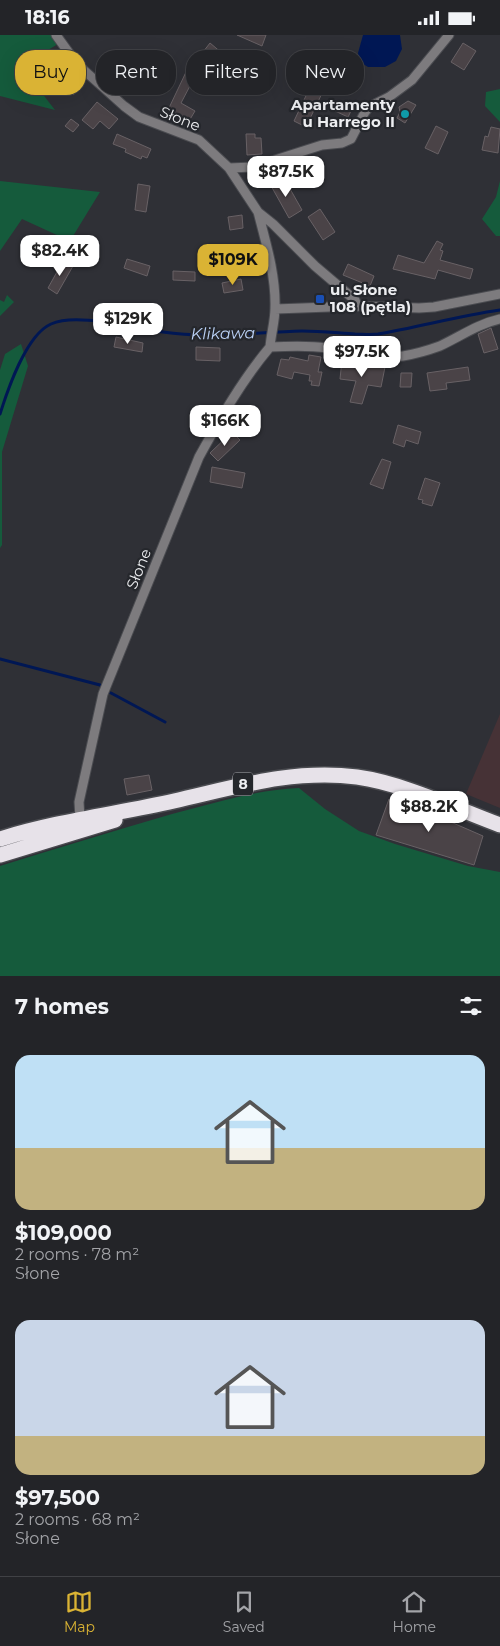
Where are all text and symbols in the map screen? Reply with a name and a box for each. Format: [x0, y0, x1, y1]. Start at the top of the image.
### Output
text: 18:16 [25, 6, 70, 29]
chip: Buy [15, 50, 86, 95]
chip: Rent [96, 50, 176, 95]
chip: Filters [186, 50, 276, 95]
chip: New [286, 50, 364, 95]
place label: Apartamenty u Harrego II [290, 95, 396, 131]
street label: Słone [157, 102, 203, 135]
marker: Apartamenty u Harrego II [399, 108, 411, 120]
pin: $87.5K [245, 155, 327, 198]
text: $87.5K [258, 162, 314, 181]
pin: $82.4K [19, 235, 101, 277]
text: $82.4K [31, 241, 89, 260]
pin: $109K [198, 243, 268, 286]
text: $109K [208, 250, 258, 269]
place label: ul. Słone 108 (pętla) [330, 280, 411, 316]
marker: ul. Słone 108 (pętla) [314, 293, 326, 305]
pin: $129K [93, 303, 163, 345]
text: $129K [104, 309, 152, 328]
water label: Klikawa [191, 323, 256, 344]
pin: $97.5K [321, 335, 403, 378]
text: $97.5K [335, 342, 389, 361]
pin: $166K [190, 405, 260, 447]
text: $166K [201, 411, 249, 430]
street label: Słone [122, 546, 155, 592]
road number: 8 [233, 773, 253, 796]
pin: $88.2K [388, 791, 470, 833]
text: $88.2K [400, 797, 458, 816]
icon: filters [457, 992, 485, 1020]
text: 7 homes [15, 994, 109, 1019]
icon: home [205, 1087, 295, 1177]
text: $109,000 [15, 1220, 112, 1245]
text: 2 rooms · 78 m² [15, 1245, 139, 1264]
text: Słone [15, 1264, 60, 1283]
icon: home [205, 1352, 295, 1442]
text: $97,500 [15, 1485, 100, 1510]
text: 2 rooms · 68 m² [15, 1510, 140, 1529]
text: Słone [15, 1529, 60, 1548]
tab: Map [64, 1588, 95, 1636]
tab: Saved [223, 1588, 265, 1636]
tab: Home [393, 1588, 436, 1636]

